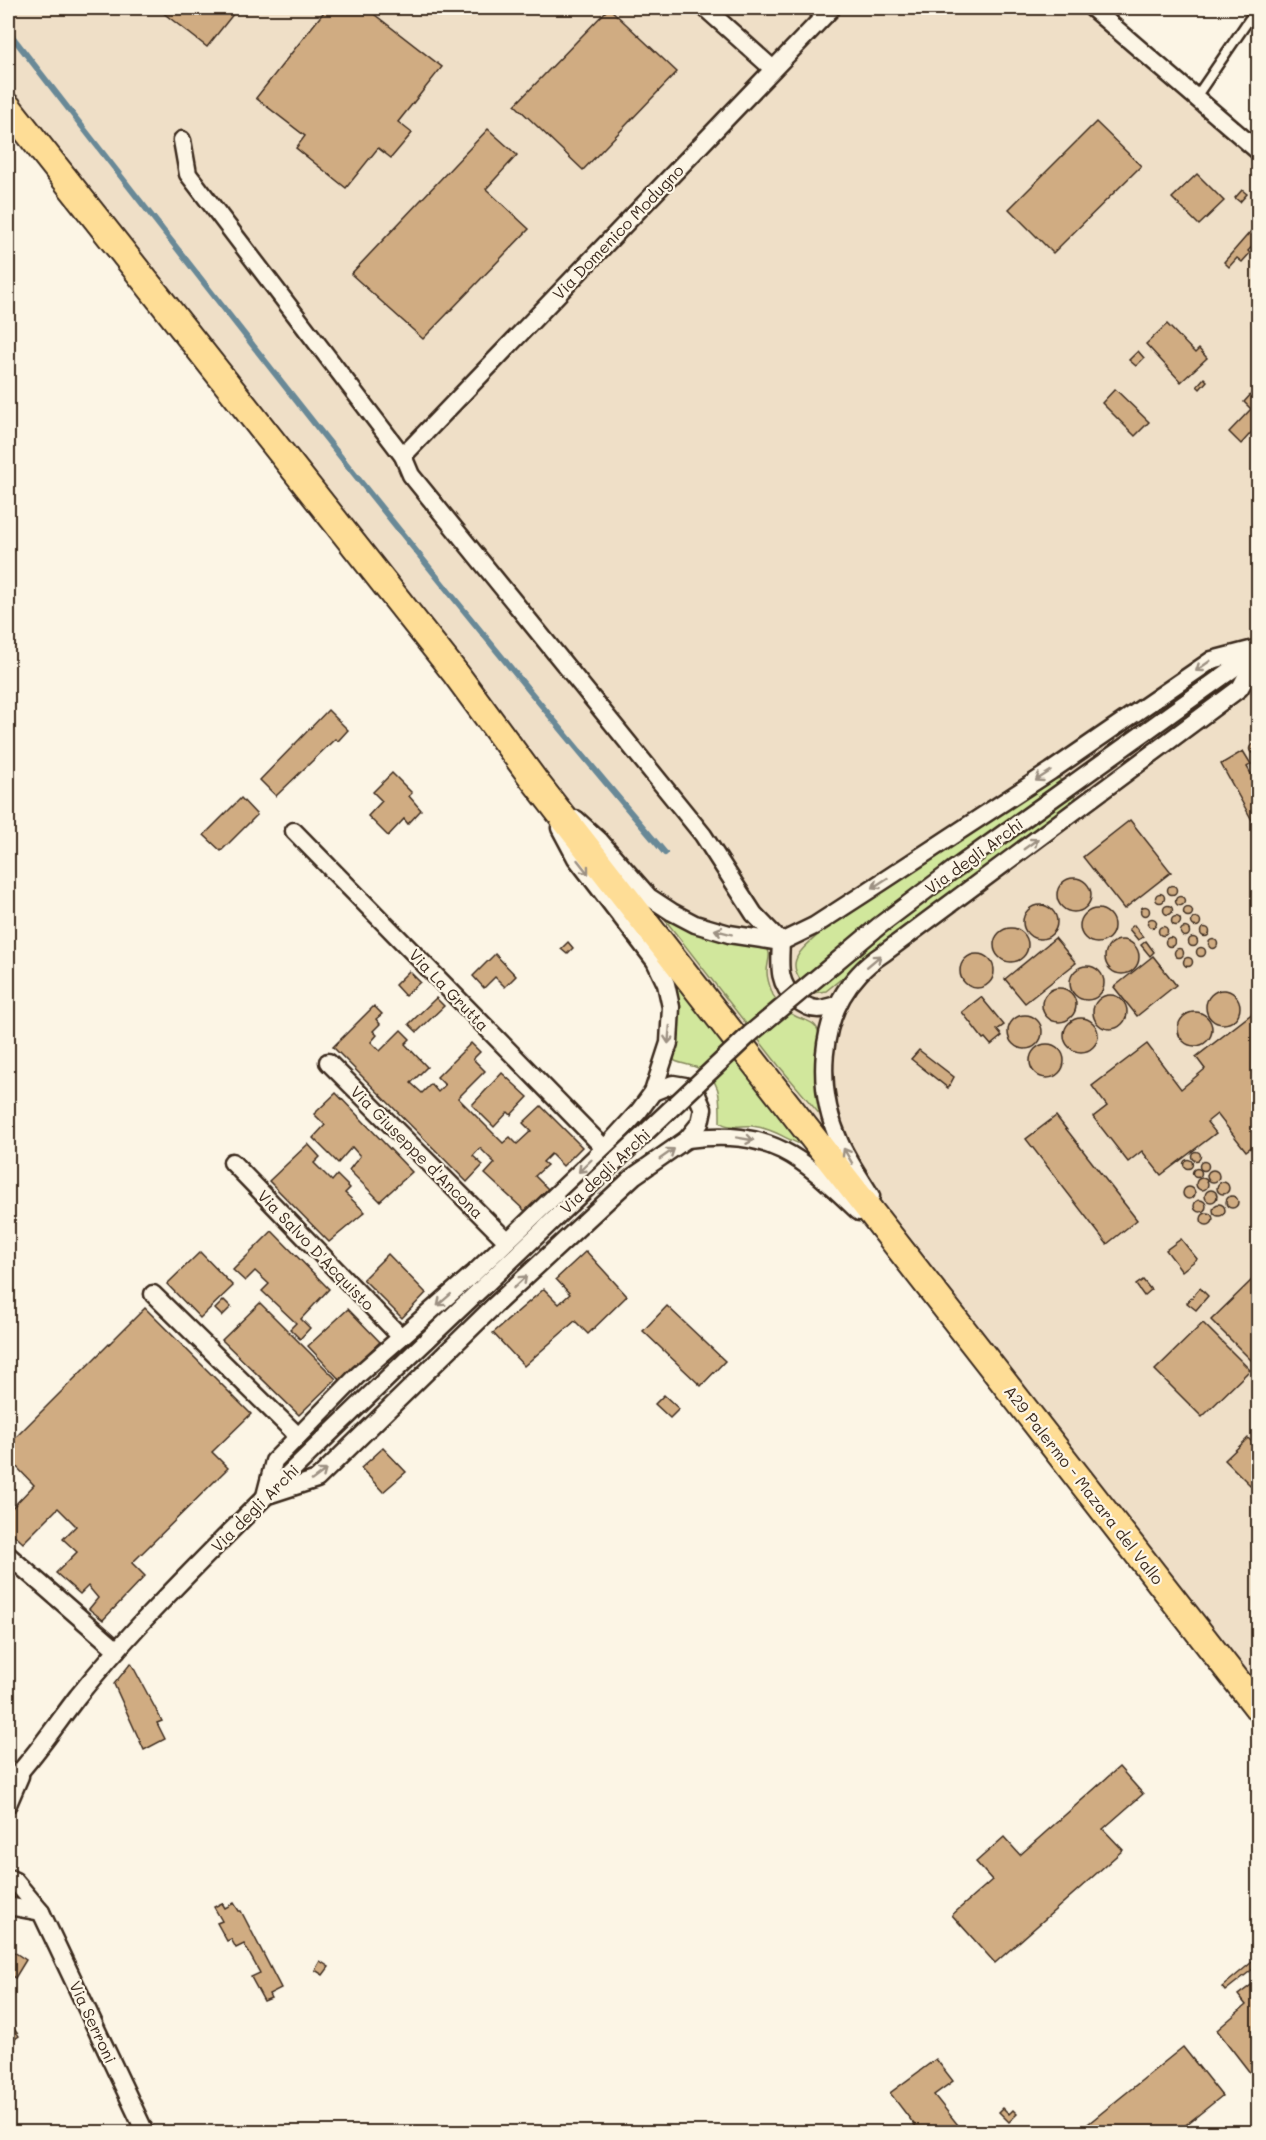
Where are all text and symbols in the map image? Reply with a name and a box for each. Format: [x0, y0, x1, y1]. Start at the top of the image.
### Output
street label: Via Domenico Modugno [548, 160, 688, 304]
one-way arrow [1196, 660, 1212, 672]
one-way arrow [1035, 771, 1052, 783]
street label: Via degli Archi [921, 813, 1027, 898]
one-way arrow [1022, 838, 1038, 850]
one-way arrow [577, 859, 590, 875]
one-way arrow [872, 878, 889, 890]
one-way arrow [714, 926, 733, 938]
street label: Via La Grutta [405, 944, 494, 1035]
one-way arrow [866, 954, 882, 967]
one-way arrow [663, 1025, 674, 1044]
street label: Via Giuseppe d'Ancona [346, 1081, 488, 1223]
street label: Via degli Archi [555, 1123, 654, 1218]
one-way arrow [735, 1134, 755, 1145]
one-way arrow [658, 1148, 674, 1160]
one-way arrow [841, 1148, 853, 1165]
one-way arrow [578, 1159, 593, 1173]
street label: Via Salvo D'Acquisto [253, 1185, 379, 1314]
one-way arrow [512, 1275, 527, 1289]
one-way arrow [436, 1293, 451, 1307]
street label: A29 Palermo - Mazara del Vallo [1000, 1381, 1169, 1589]
street label: Via degli Archi [206, 1459, 303, 1556]
one-way arrow [311, 1469, 327, 1482]
street label: Via Serroni [65, 1977, 122, 2066]

